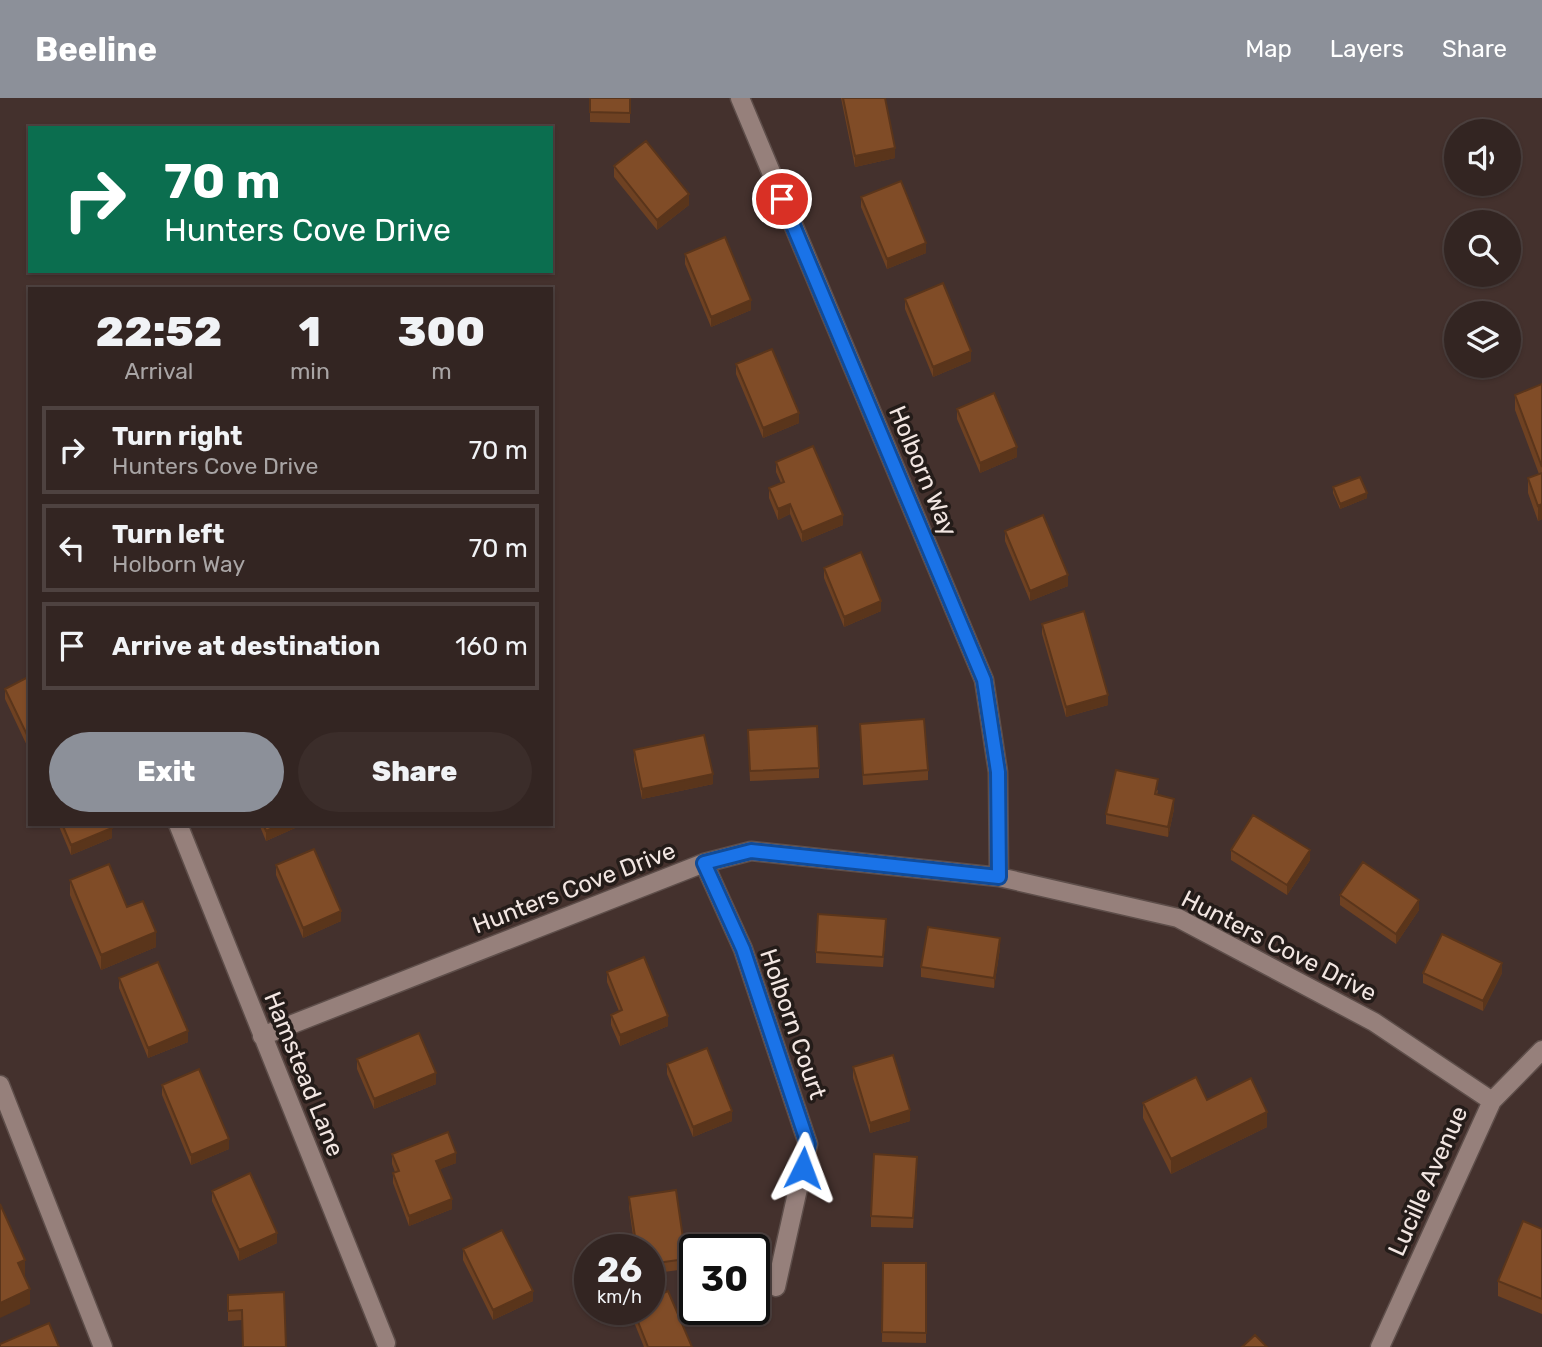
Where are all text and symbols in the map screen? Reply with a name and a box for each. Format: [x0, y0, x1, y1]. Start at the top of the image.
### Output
text: Beeline [35, 30, 157, 69]
text: Map [1245, 35, 1292, 63]
text: Layers [1330, 35, 1404, 63]
text: Share [1442, 35, 1507, 63]
map controls [1444, 119, 1521, 378]
button: sound [1444, 119, 1521, 196]
text: 70 m [164, 152, 281, 210]
icon: right [49, 154, 140, 245]
pin [752, 169, 812, 229]
icon: arrive [763, 180, 801, 218]
button: search [1444, 210, 1521, 287]
text: Hunters Cove Drive [164, 211, 451, 249]
button: layers [1444, 301, 1521, 378]
text: 22:52 [96, 307, 222, 357]
text: 1 [299, 307, 321, 357]
text: 300 [398, 307, 485, 357]
text: Arrival [124, 357, 193, 385]
text: min [290, 357, 330, 385]
text: m [431, 357, 452, 385]
street label: Holborn Way [883, 402, 963, 540]
text: Turn right [112, 421, 242, 452]
icon: right [53, 431, 91, 469]
text: 70 m [469, 435, 528, 466]
text: Hunters Cove Drive [112, 452, 318, 480]
text: Turn left [112, 519, 224, 550]
icon: left [53, 529, 91, 567]
text: 70 m [469, 533, 528, 564]
text: Holborn Way [112, 550, 245, 578]
icon: arrive [53, 627, 91, 665]
text: Arrive at destination [112, 631, 380, 662]
text: 160 m [455, 631, 528, 662]
button: Exit [49, 732, 284, 812]
button: Share [298, 732, 532, 812]
street label: Hunters Cove Drive [468, 836, 680, 940]
street label: Hunters Cove Drive [1177, 885, 1381, 1007]
street label: Holborn Court [754, 945, 832, 1103]
street label: Hamstead Lane [258, 988, 350, 1160]
street label: Lucille Avenue [1382, 1102, 1474, 1260]
position arrow [766, 1131, 840, 1205]
speed limit sign: 30 [679, 1234, 770, 1325]
text: 26 [597, 1249, 642, 1291]
text: km/h [597, 1286, 642, 1308]

